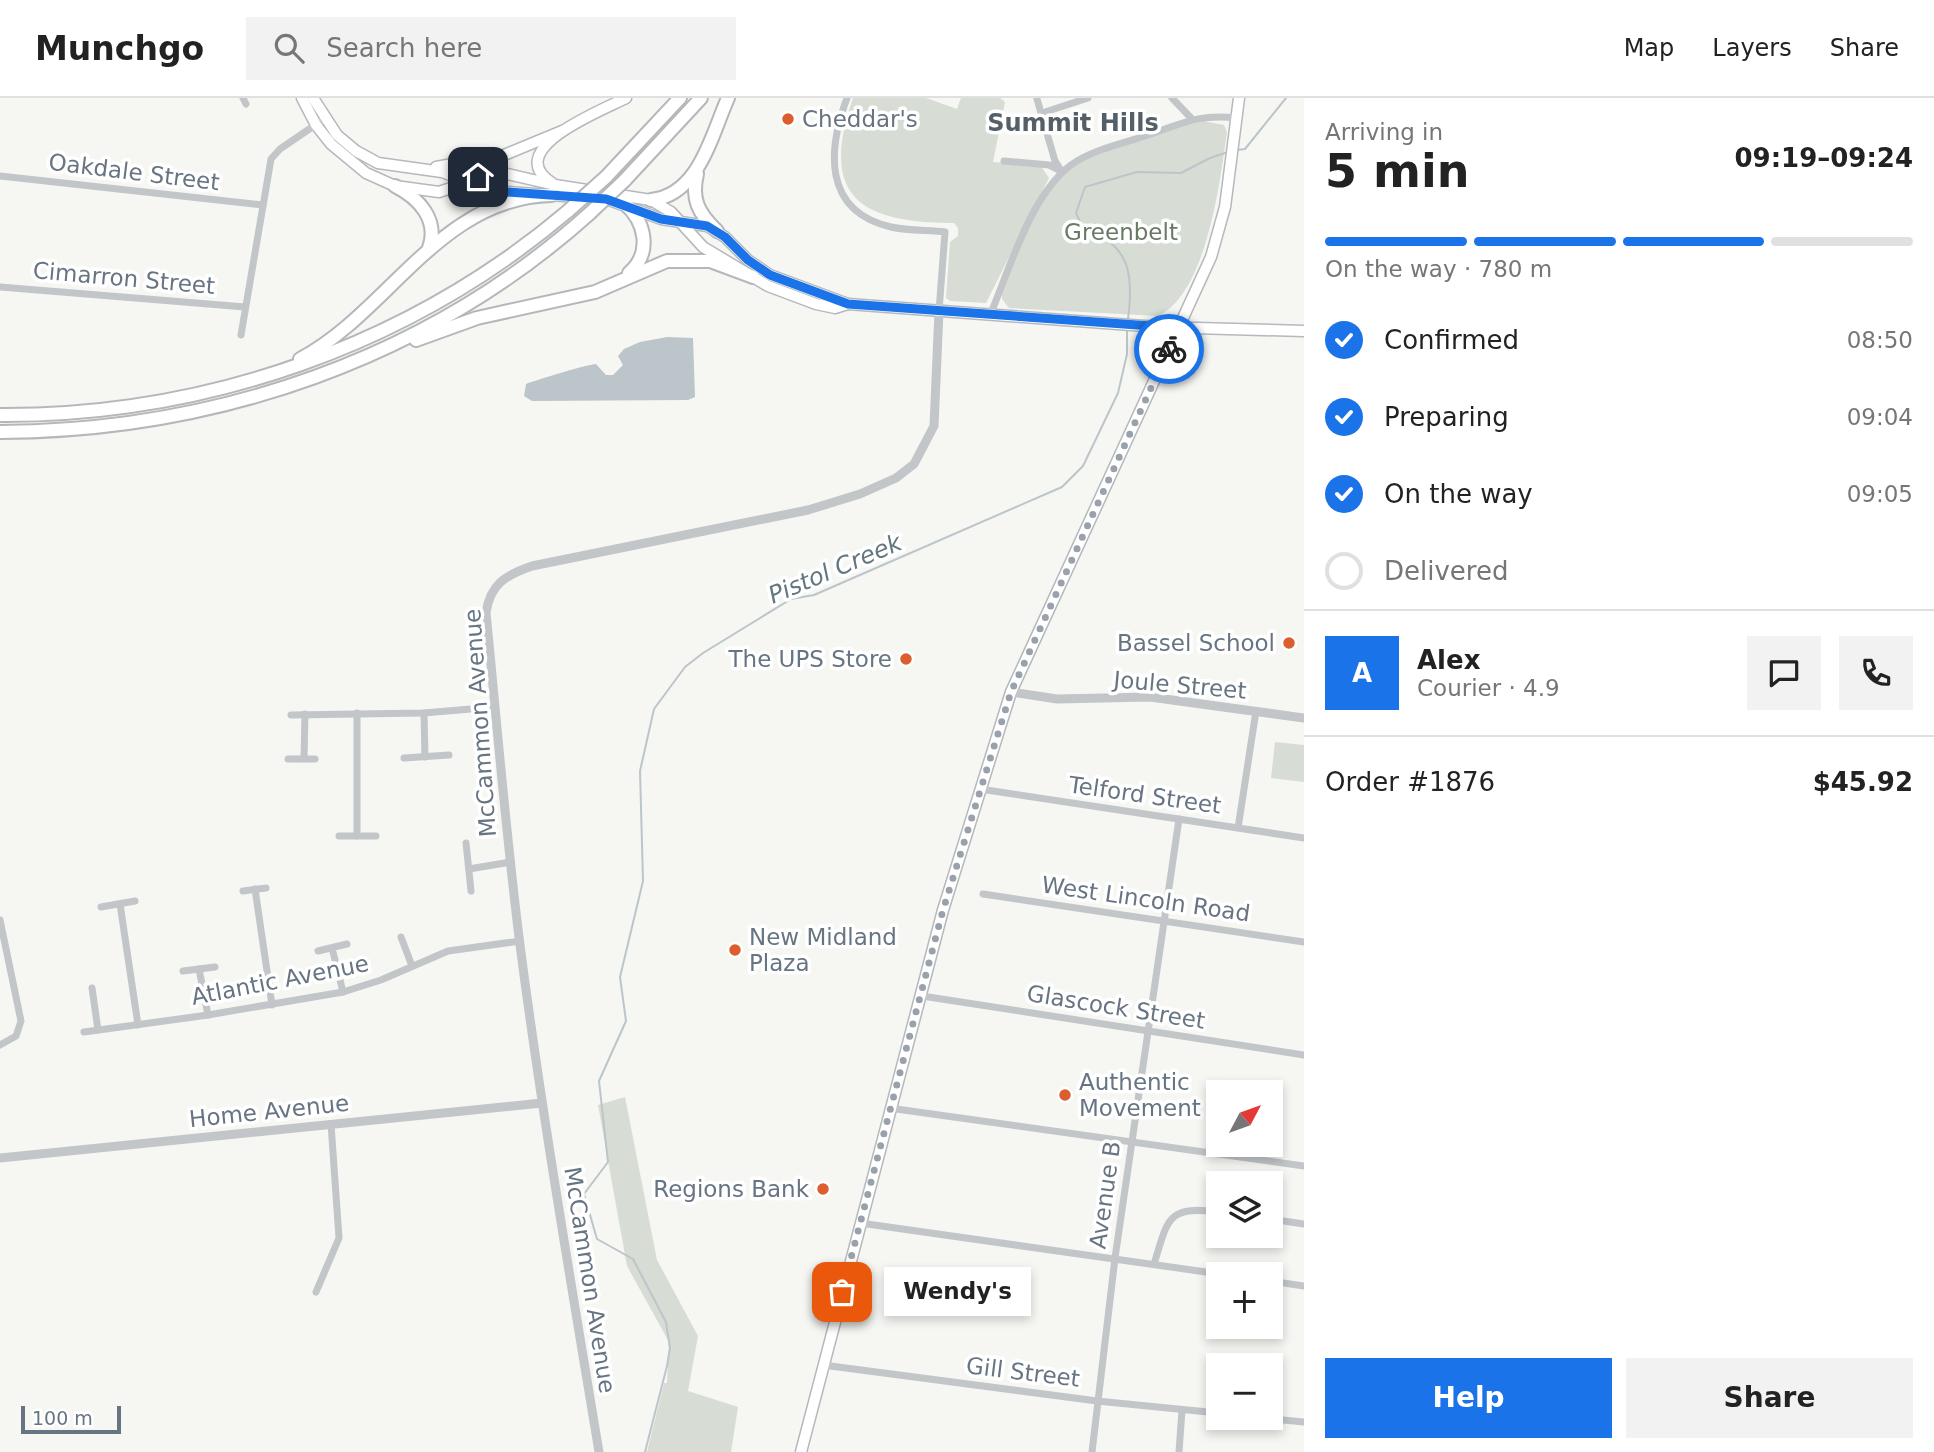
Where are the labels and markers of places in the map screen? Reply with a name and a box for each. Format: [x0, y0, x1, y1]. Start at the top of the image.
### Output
place label: Cheddar's [802, 106, 918, 132]
marker: Cheddar's [780, 111, 796, 127]
pin [448, 147, 508, 207]
place label: Bassel School [1117, 630, 1275, 656]
marker: Bassel School [1281, 635, 1297, 651]
place label: The UPS Store [728, 646, 892, 672]
marker: The UPS Store [898, 651, 914, 667]
place label: New Midland Plaza [749, 924, 897, 976]
marker: New Midland Plaza [727, 942, 743, 958]
place label: Authentic Movement [1079, 1069, 1201, 1121]
marker: Authentic Movement [1057, 1087, 1073, 1103]
place label: Regions Bank [653, 1176, 810, 1202]
marker: Regions Bank [815, 1181, 831, 1197]
pin [812, 1262, 872, 1322]
callout: Wendy's [884, 1268, 1031, 1316]

